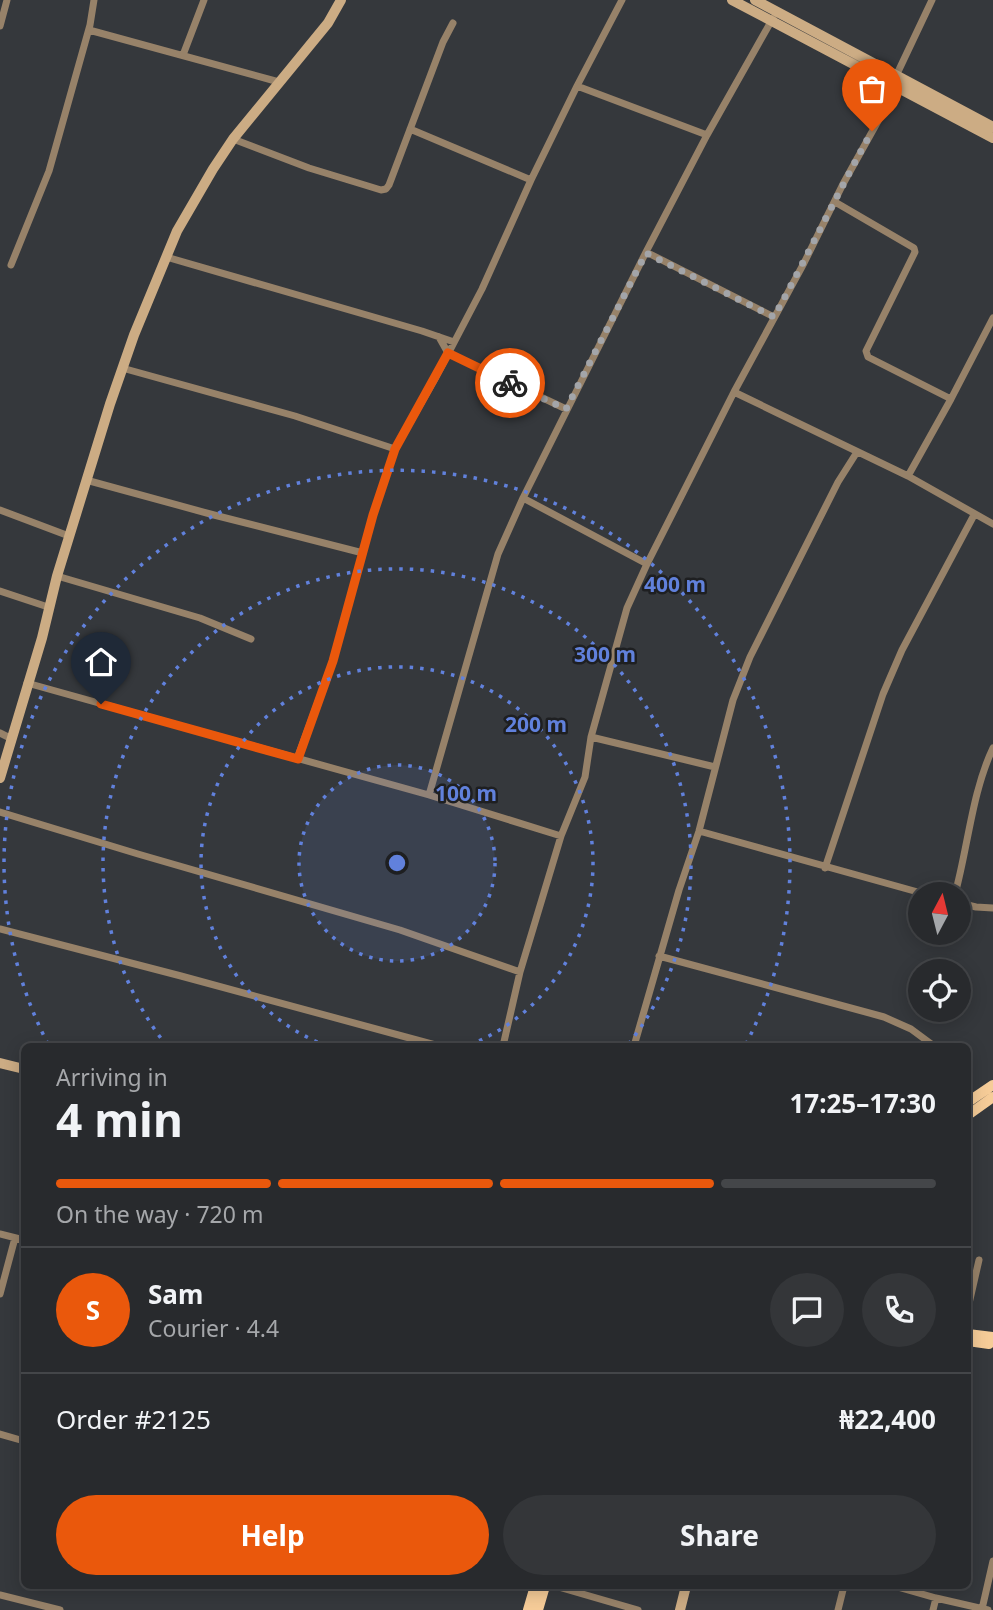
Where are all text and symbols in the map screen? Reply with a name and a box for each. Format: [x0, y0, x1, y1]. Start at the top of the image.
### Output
pin [842, 59, 902, 131]
icon: bag [853, 70, 891, 108]
courier [475, 348, 545, 418]
icon: bike [491, 364, 529, 402]
text: 400 m [644, 570, 706, 598]
pin [71, 632, 131, 704]
text: 300 m [574, 640, 636, 668]
icon: home [82, 643, 120, 681]
text: 200 m [505, 710, 567, 738]
text: 100 m [435, 779, 497, 807]
centre of rings [385, 851, 409, 875]
north arrow [908, 882, 971, 945]
map controls [908, 882, 971, 1022]
button: locate [908, 959, 971, 1022]
text: Arriving in [56, 1061, 168, 1093]
text: 17:25–17:30 [789, 1085, 936, 1121]
text: 4 min [56, 1088, 183, 1150]
text: On the way · 720 m [56, 1198, 263, 1230]
button: chat [770, 1273, 844, 1347]
button: phone [862, 1273, 936, 1347]
text: Sam [148, 1276, 203, 1312]
text: S [86, 1292, 100, 1328]
text: Courier · 4.4 [148, 1312, 279, 1344]
text: Order #2125 [56, 1401, 211, 1437]
text: ₦22,400 [839, 1401, 936, 1437]
button: Help [56, 1495, 489, 1575]
button: Share [503, 1495, 936, 1575]

